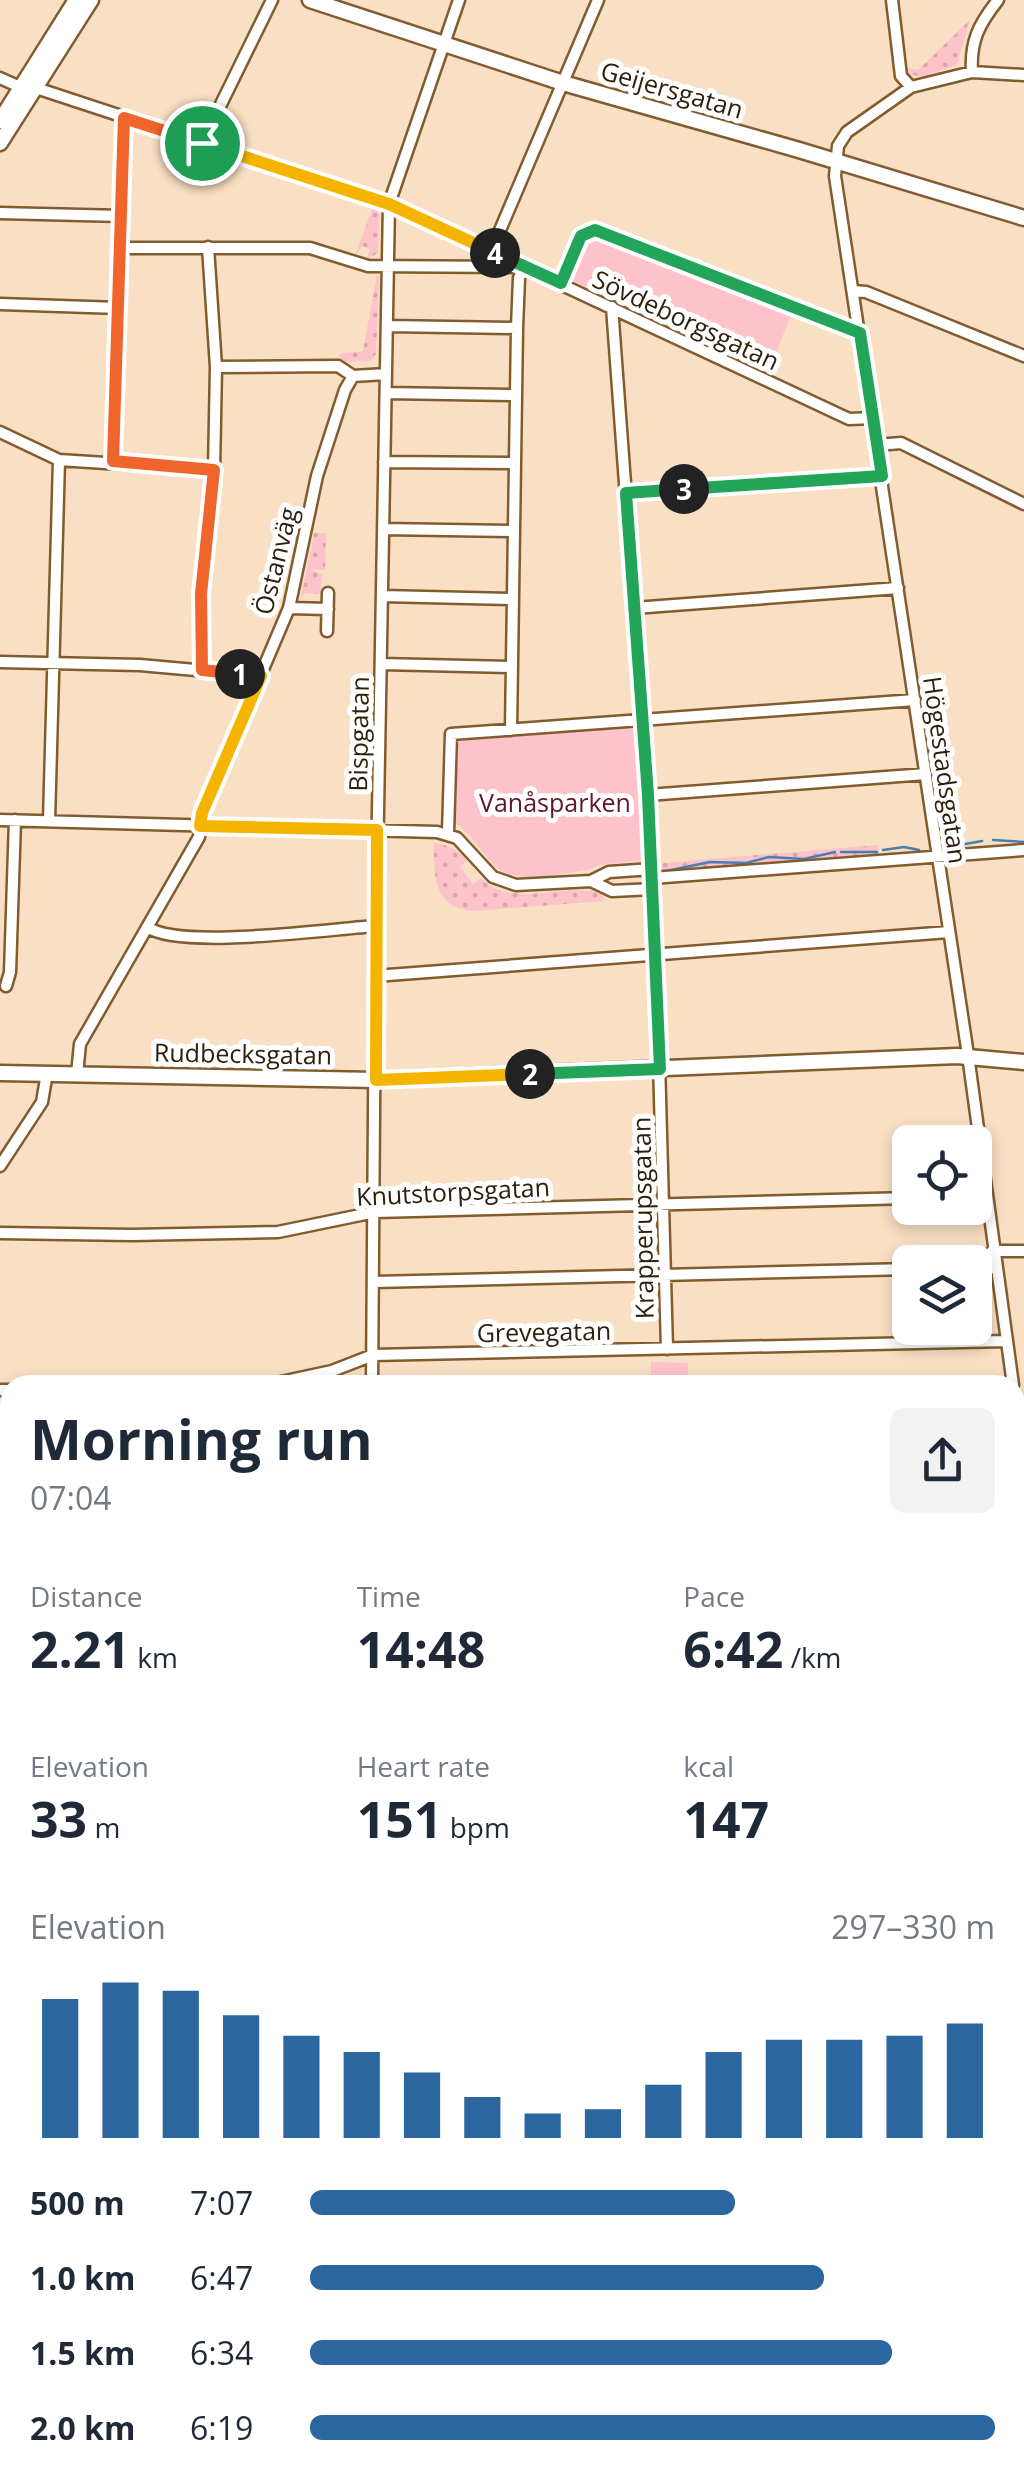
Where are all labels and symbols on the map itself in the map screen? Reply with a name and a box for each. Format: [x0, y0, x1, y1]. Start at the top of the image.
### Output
street label: Geijersgatan [597, 52, 747, 126]
pin [160, 101, 245, 186]
pin: 4 [470, 228, 520, 278]
street label: Sövdeborgsgatan [588, 261, 785, 377]
pin: 3 [659, 464, 709, 514]
street label: Östanväg [245, 503, 305, 618]
pin: 1 [215, 649, 265, 699]
street label: Högestadsgatan [916, 674, 976, 866]
street label: Bispgatan [340, 676, 376, 792]
park label: Vanåsparken [479, 785, 631, 819]
street label: Rudbecksgatan [154, 1034, 332, 1072]
pin: 2 [505, 1049, 555, 1099]
street label: Krapperupsgatan [623, 1117, 661, 1320]
street label: Knutstorpsgatan [355, 1169, 551, 1213]
street label: Grevegatan [476, 1313, 612, 1349]

